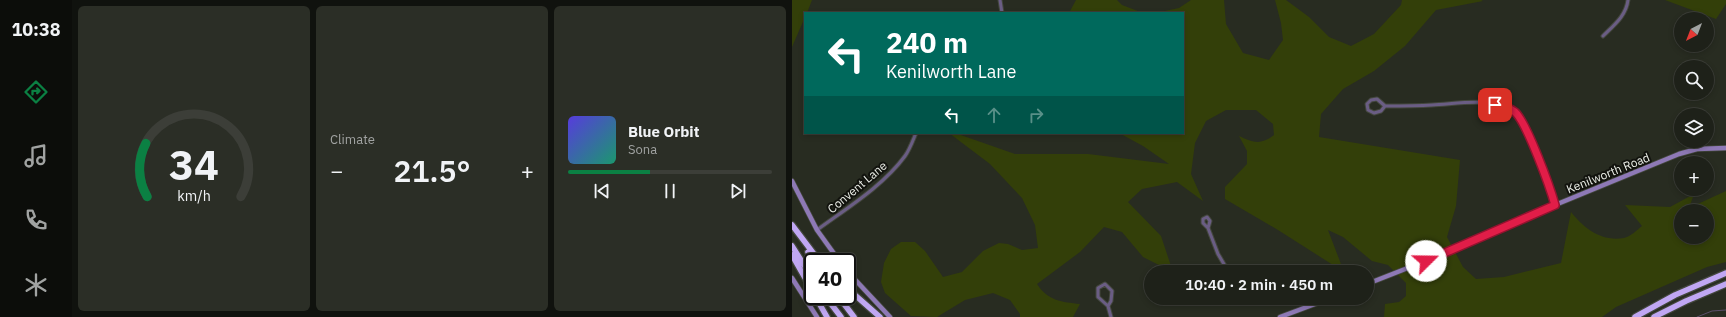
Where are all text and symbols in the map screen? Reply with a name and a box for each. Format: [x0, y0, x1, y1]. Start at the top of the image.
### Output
north arrow [1674, 12, 1714, 52]
map controls [1674, 12, 1714, 244]
text: 10:38 [11, 18, 61, 41]
text: 240 m [886, 24, 968, 61]
icon: left [820, 28, 872, 80]
text: Kenilworth Lane [886, 60, 1016, 83]
button: search [1674, 60, 1714, 100]
icon: directions [22, 78, 50, 106]
pin [1478, 88, 1512, 122]
icon: arrive [1484, 94, 1506, 116]
icon: left [941, 104, 963, 126]
icon: ahead [983, 104, 1005, 126]
icon: right [1025, 104, 1047, 126]
button: layers [1674, 108, 1714, 148]
text: Blue Orbit [628, 122, 699, 141]
text: Climate [330, 131, 375, 148]
text: 34 [169, 136, 219, 190]
text: Sona [628, 141, 657, 158]
icon: music [22, 142, 50, 170]
street label: Kenilworth Road [1564, 149, 1652, 197]
text: 21.5° [393, 151, 471, 190]
text: − [330, 156, 343, 185]
text: + [521, 156, 534, 185]
button: + [1674, 156, 1714, 196]
street label: Convent Lane [824, 158, 890, 216]
icon: previous [591, 180, 613, 202]
icon: pause [659, 180, 681, 202]
icon: next [727, 180, 749, 202]
text: km/h [177, 185, 211, 204]
button: − [1674, 204, 1714, 244]
icon: phone [22, 206, 50, 234]
position arrow [1405, 240, 1447, 282]
speed limit sign: 40 [804, 253, 856, 305]
icon: climate [22, 271, 50, 299]
text: 10:40 · 2 min · 450 m [1185, 275, 1333, 294]

